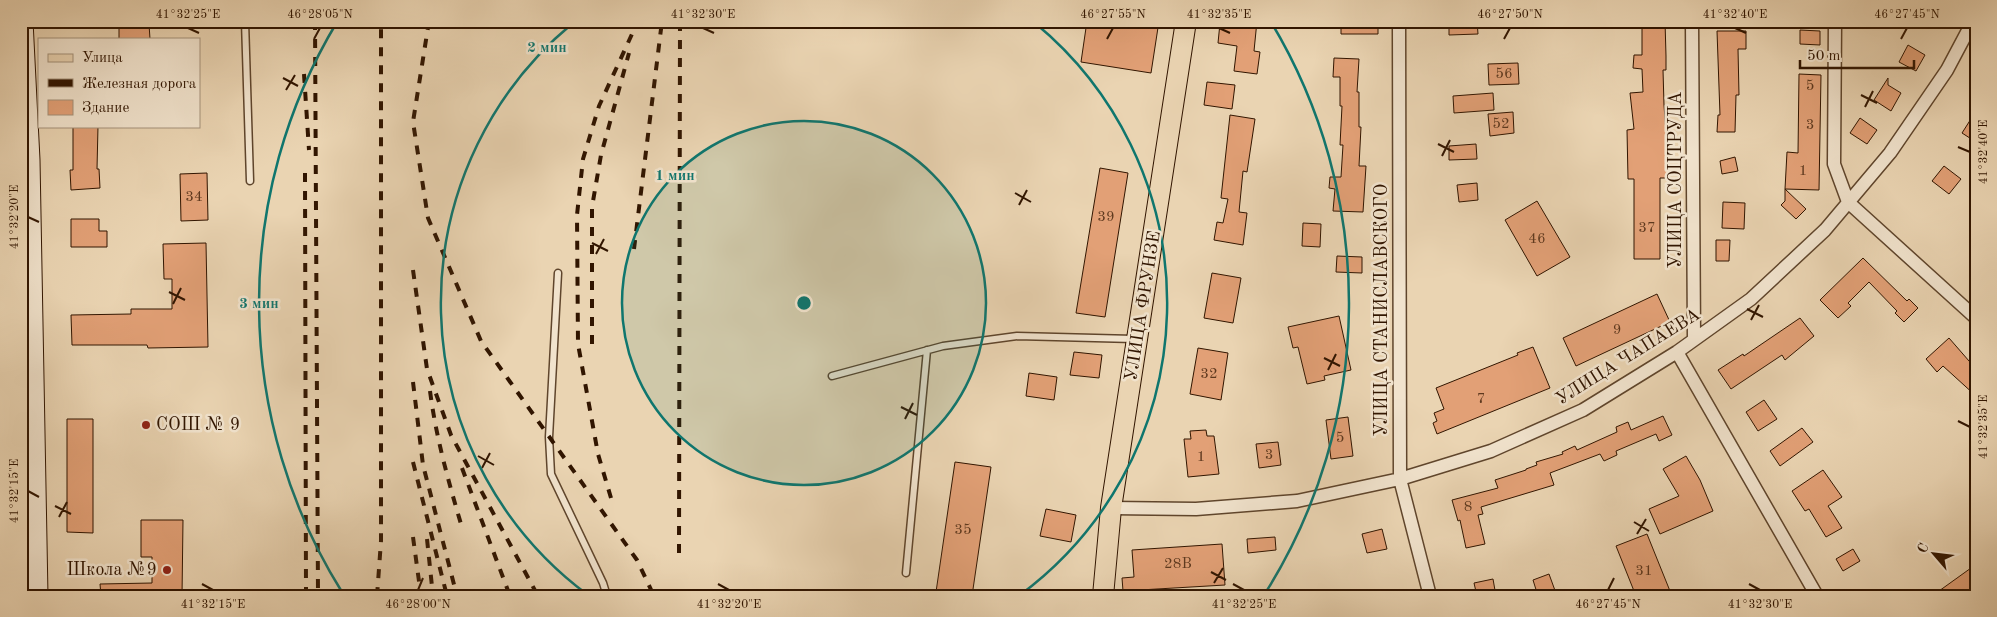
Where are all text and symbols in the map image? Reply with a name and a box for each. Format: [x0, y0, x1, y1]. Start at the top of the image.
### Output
text: 41°32'25"E [156, 8, 220, 21]
text: 46°28'05"N [287, 8, 353, 21]
text: 46°27'55"N [1080, 8, 1146, 21]
text: 41°32'35"E [1187, 8, 1251, 21]
text: 46°27'50"N [1477, 8, 1543, 21]
text: 46°27'45"N [1874, 8, 1940, 21]
text: 41°32'30"E [671, 9, 735, 21]
text: 41°32'40"E [1703, 9, 1767, 21]
legend [38, 38, 200, 128]
scale bar [1800, 38, 1913, 70]
text: 2 мин [527, 41, 567, 56]
text: 50 m [1807, 49, 1841, 64]
text: Улица [82, 51, 123, 66]
house number: 56 [1495, 67, 1513, 82]
text: Железная дорога [82, 77, 197, 92]
house number: 5 [1806, 79, 1814, 94]
street label: УЛИЦА СОЦТРУДА [1667, 91, 1685, 268]
text: Здание [82, 101, 129, 116]
house number: 52 [1492, 117, 1510, 132]
house number: 3 [1806, 118, 1814, 133]
text: 41°32'40"E [1978, 120, 1990, 184]
house number: 1 [1799, 164, 1807, 179]
text: 1 мин [655, 169, 695, 184]
street label: УЛИЦА СТАНИСЛАВСКОГО [1373, 184, 1391, 436]
text: 41°32'20"E [9, 185, 21, 249]
house number: 34 [185, 190, 203, 205]
house number: 39 [1097, 210, 1115, 225]
house number: 37 [1638, 221, 1656, 236]
street label: УЛИЦА ФРУНЗЕ [1122, 230, 1164, 382]
house number: 46 [1528, 232, 1546, 247]
centre of rings [795, 294, 813, 312]
text: 3 мин [239, 297, 279, 312]
street label: УЛИЦА ЧАПАЕВА [1553, 305, 1703, 409]
house number: 9 [1613, 323, 1621, 338]
house number: 32 [1200, 367, 1218, 382]
house number: 7 [1477, 392, 1485, 407]
text: 41°32'35"E [1977, 395, 1990, 459]
place label: СОШ № 9 [156, 416, 240, 434]
marker: СОШ № 9 [140, 419, 152, 431]
house number: 5 [1336, 431, 1344, 446]
house number: 3 [1265, 448, 1273, 463]
house number: 1 [1197, 450, 1205, 465]
text: 41°32'15"E [8, 459, 21, 523]
house number: 8 [1464, 500, 1472, 515]
house number: 35 [954, 523, 972, 538]
north arrow [1910, 530, 1960, 580]
text: С [1915, 541, 1932, 556]
house number: 28В [1164, 557, 1192, 572]
place label: Школа №9 [67, 561, 157, 579]
marker: Школа №9 [161, 564, 173, 576]
house number: 31 [1635, 564, 1653, 579]
text: 41°32'15"E [181, 598, 245, 611]
text: 41°32'25"E [1212, 598, 1276, 611]
text: 46°27'45"N [1575, 598, 1641, 611]
text: 46°28'00"N [385, 599, 451, 611]
text: 41°32'20"E [697, 599, 761, 611]
text: 41°32'30"E [1728, 599, 1792, 611]

